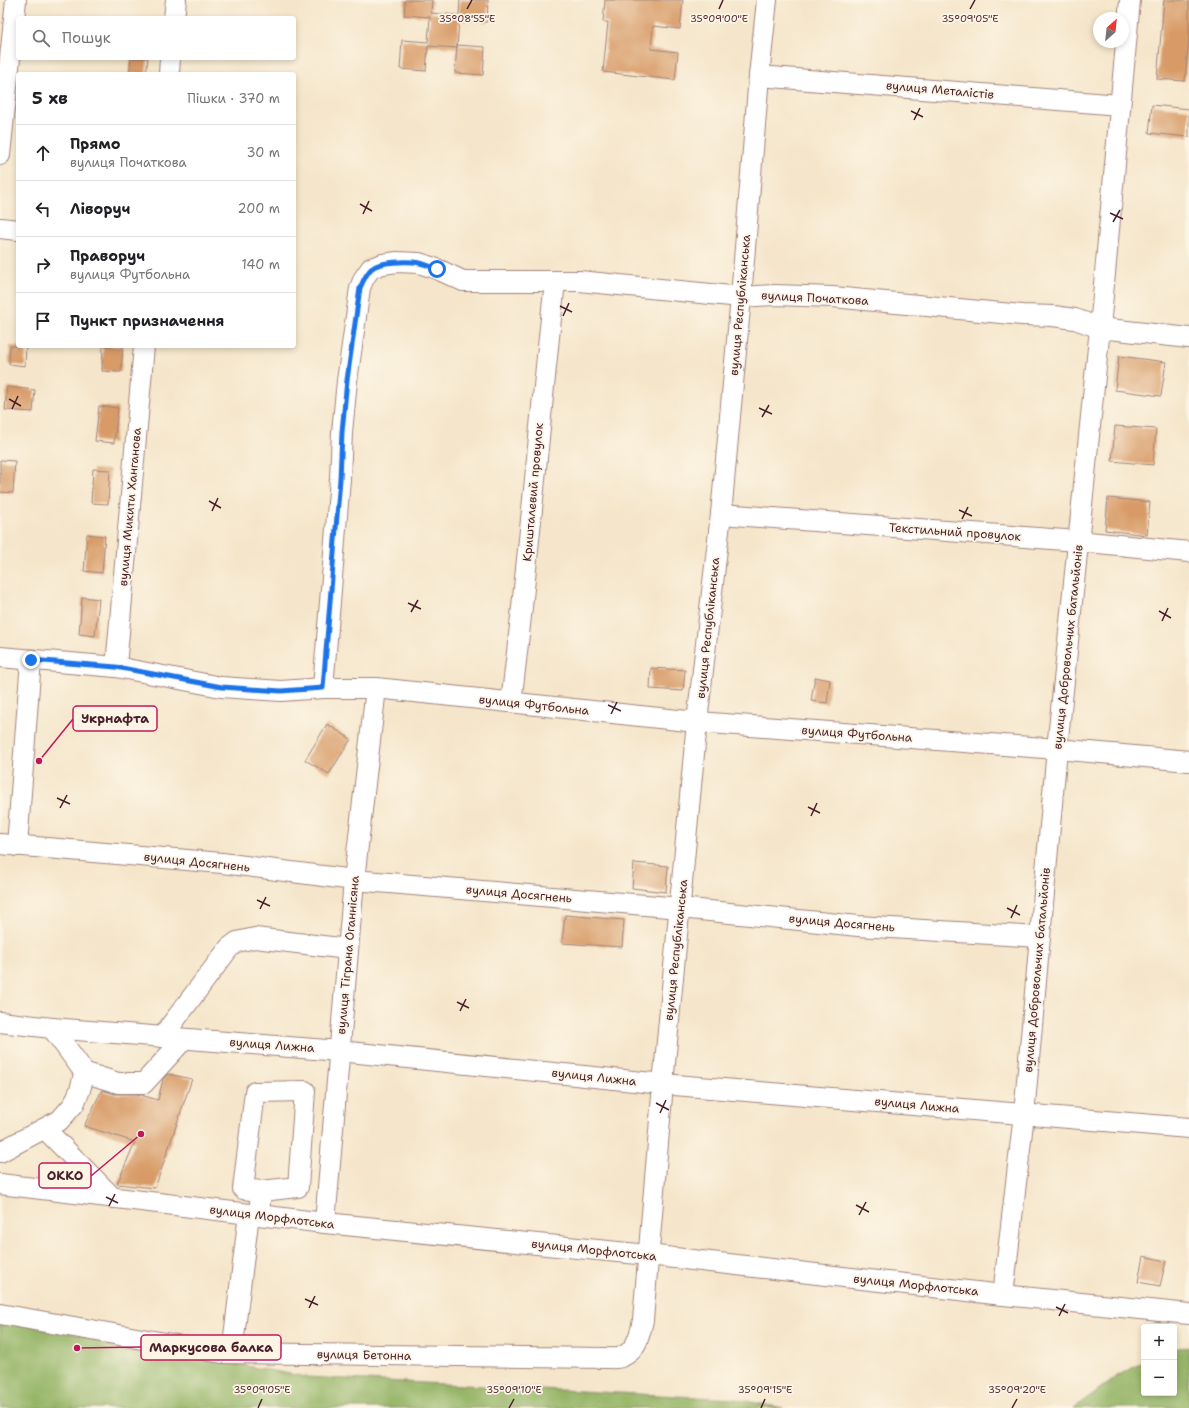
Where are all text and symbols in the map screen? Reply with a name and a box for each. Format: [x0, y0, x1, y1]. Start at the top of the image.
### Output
text: 35°08'55"E [439, 12, 495, 25]
text: 35°09'00"E [690, 12, 748, 25]
text: 35°09'05"E [941, 12, 999, 25]
north arrow [1093, 12, 1129, 48]
search box [16, 16, 296, 60]
icon: search [30, 27, 52, 49]
text: Пошук [62, 28, 111, 48]
street label: вулиця Металістів [885, 77, 995, 103]
text: 5 хв [32, 87, 68, 109]
text: Пішки · 370 m [187, 90, 280, 107]
text: Прямо [70, 134, 120, 154]
icon: ahead [32, 142, 54, 164]
text: 30 m [246, 144, 280, 161]
text: вулиця Початкова [70, 154, 187, 171]
icon: left [32, 198, 54, 220]
text: Ліворуч [70, 199, 130, 219]
text: 200 m [238, 200, 280, 217]
street label: вулиця Республіканська [726, 233, 754, 376]
text: Праворуч [70, 246, 145, 266]
icon: right [32, 254, 54, 276]
text: 140 m [241, 256, 280, 273]
route start [428, 260, 446, 278]
text: вулиця Футбольна [70, 266, 190, 283]
street label: вулиця Початкова [761, 287, 870, 309]
icon: arrive [32, 310, 54, 332]
text: Пункт призначення [70, 311, 225, 331]
street label: Кришталевий провулок [519, 421, 547, 562]
street label: вулиця Микити Ханганова [115, 427, 145, 587]
street label: Текстильний провулок [888, 519, 1022, 545]
street label: вулиця Добровольчих батальйонів [1049, 544, 1087, 750]
street label: вулиця Республіканська [693, 556, 723, 699]
route end [22, 651, 40, 669]
street label: вулиця Футбольна [478, 691, 591, 719]
callout: Укрнафта [73, 706, 157, 731]
text: Укрнафта [81, 710, 149, 727]
street label: вулиця Футбольна [801, 722, 913, 746]
street label: вулиця Досягнень [143, 848, 251, 876]
street label: вулиця Добровольчих батальйонів [1020, 867, 1054, 1073]
street label: вулиця Тіграна Оганнісяна [333, 874, 363, 1035]
street label: вулиця Республіканська [661, 878, 691, 1021]
street label: вулиця Досягнень [465, 881, 573, 907]
street label: вулиця Досягнень [788, 910, 896, 936]
street label: вулиця Лижна [229, 1034, 316, 1056]
street label: вулиця Лижна [551, 1065, 638, 1089]
street label: вулиця Лижна [874, 1093, 961, 1117]
callout: ОККО [39, 1163, 91, 1188]
text: ОККО [47, 1167, 84, 1184]
street label: вулиця Морфлотська [209, 1201, 336, 1233]
street label: вулиця Морфлотська [531, 1235, 658, 1265]
street label: вулиця Морфлотська [853, 1270, 980, 1300]
map controls [1141, 1324, 1177, 1396]
button: + [1141, 1324, 1177, 1360]
callout: Маркусова балка [141, 1335, 281, 1360]
text: Маркусова балка [149, 1339, 273, 1356]
street label: вулиця Бетонна [317, 1346, 412, 1364]
button: − [1141, 1360, 1177, 1396]
text: 35°09'05"E [233, 1383, 291, 1396]
text: 35°09'10"E [486, 1383, 542, 1396]
text: 35°09'15"E [738, 1383, 792, 1396]
text: 35°09'20"E [988, 1383, 1046, 1396]

